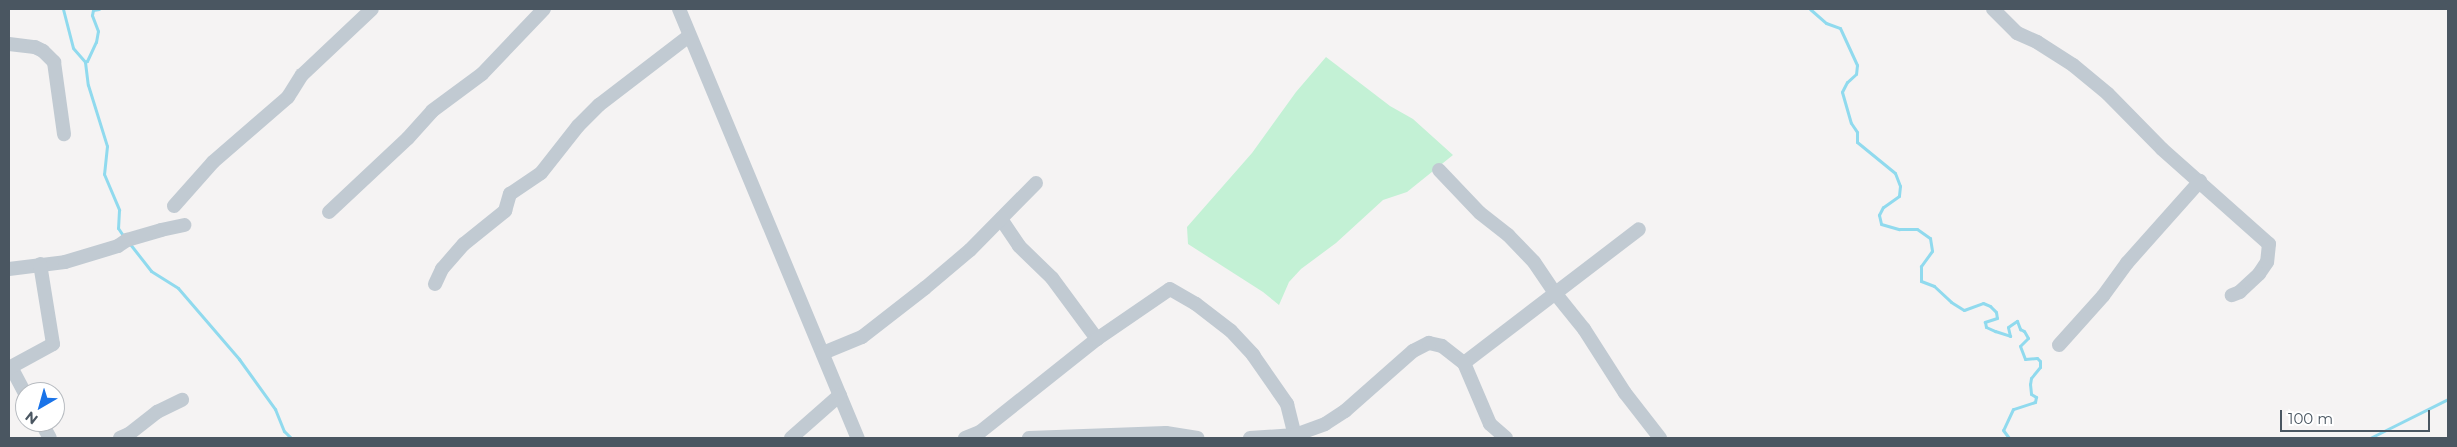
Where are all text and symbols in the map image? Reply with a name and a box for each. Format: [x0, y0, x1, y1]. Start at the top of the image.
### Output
north arrow [15, 382, 65, 432]
scale bar [2282, 400, 2432, 432]
text: N [21, 407, 41, 429]
text: 100 m [2288, 409, 2333, 428]

